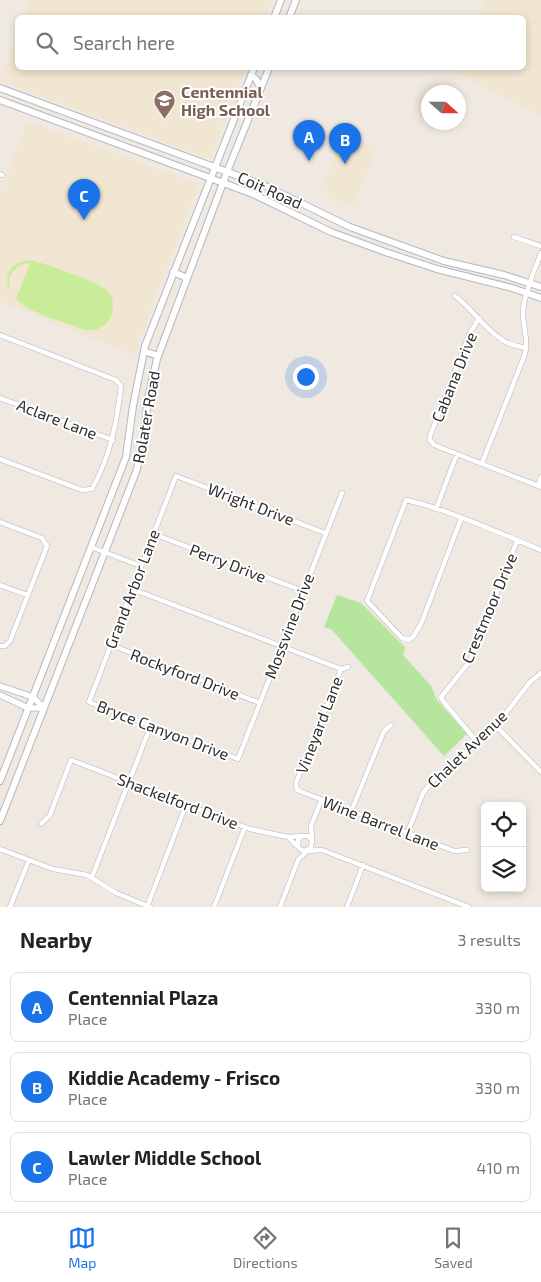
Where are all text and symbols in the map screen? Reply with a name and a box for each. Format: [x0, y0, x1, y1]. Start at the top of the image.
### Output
search box [15, 15, 526, 70]
icon: search [33, 29, 61, 57]
text: Search here [73, 31, 175, 54]
place label: Centennial High School [181, 82, 271, 119]
north arrow [421, 85, 466, 130]
school or university icon: Centennial High School [153, 89, 177, 120]
pin: A [293, 120, 325, 161]
pin: B [329, 123, 361, 164]
street label: Coit Road [235, 167, 305, 212]
pin: C [68, 179, 100, 220]
street label: Cabana Drive [427, 329, 480, 425]
your location [293, 364, 319, 390]
street label: Rolater Road [128, 369, 163, 465]
street label: Aclare Lane [14, 395, 100, 443]
street label: Wright Drive [205, 478, 297, 529]
street label: Grand Arbor Lane [100, 527, 163, 651]
street label: Perry Drive [187, 539, 269, 586]
street label: Crestmoor Drive [457, 550, 520, 666]
street label: Mossvine Drive [260, 571, 317, 681]
street label: Rockyford Drive [128, 644, 242, 703]
street label: Vineyard Lane [291, 674, 346, 776]
street label: Bryce Canyon Drive [94, 696, 232, 764]
street label: Chalet Avenue [423, 706, 510, 791]
street label: Shackelford Drive [115, 769, 241, 832]
street label: Wine Barrel Lane [320, 792, 442, 854]
map controls [481, 802, 526, 892]
button: locate [481, 802, 526, 847]
button: layers [481, 847, 526, 892]
text: Nearby [20, 927, 92, 952]
text: 3 results [458, 930, 521, 949]
text: Centennial Plaza [68, 986, 218, 1009]
text: A [32, 998, 42, 1017]
text: 330 m [475, 998, 520, 1017]
text: Place [68, 1009, 107, 1028]
text: Kiddie Academy - Frisco [68, 1066, 280, 1089]
text: B [32, 1078, 42, 1097]
text: 330 m [475, 1078, 520, 1097]
text: Place [68, 1089, 107, 1108]
text: Lawler Middle School [68, 1146, 261, 1169]
text: C [32, 1158, 42, 1177]
text: 410 m [477, 1158, 520, 1177]
text: Place [68, 1169, 107, 1188]
tab: Map [68, 1224, 96, 1271]
tab: Directions [233, 1224, 298, 1271]
tab: Saved [434, 1224, 473, 1271]

